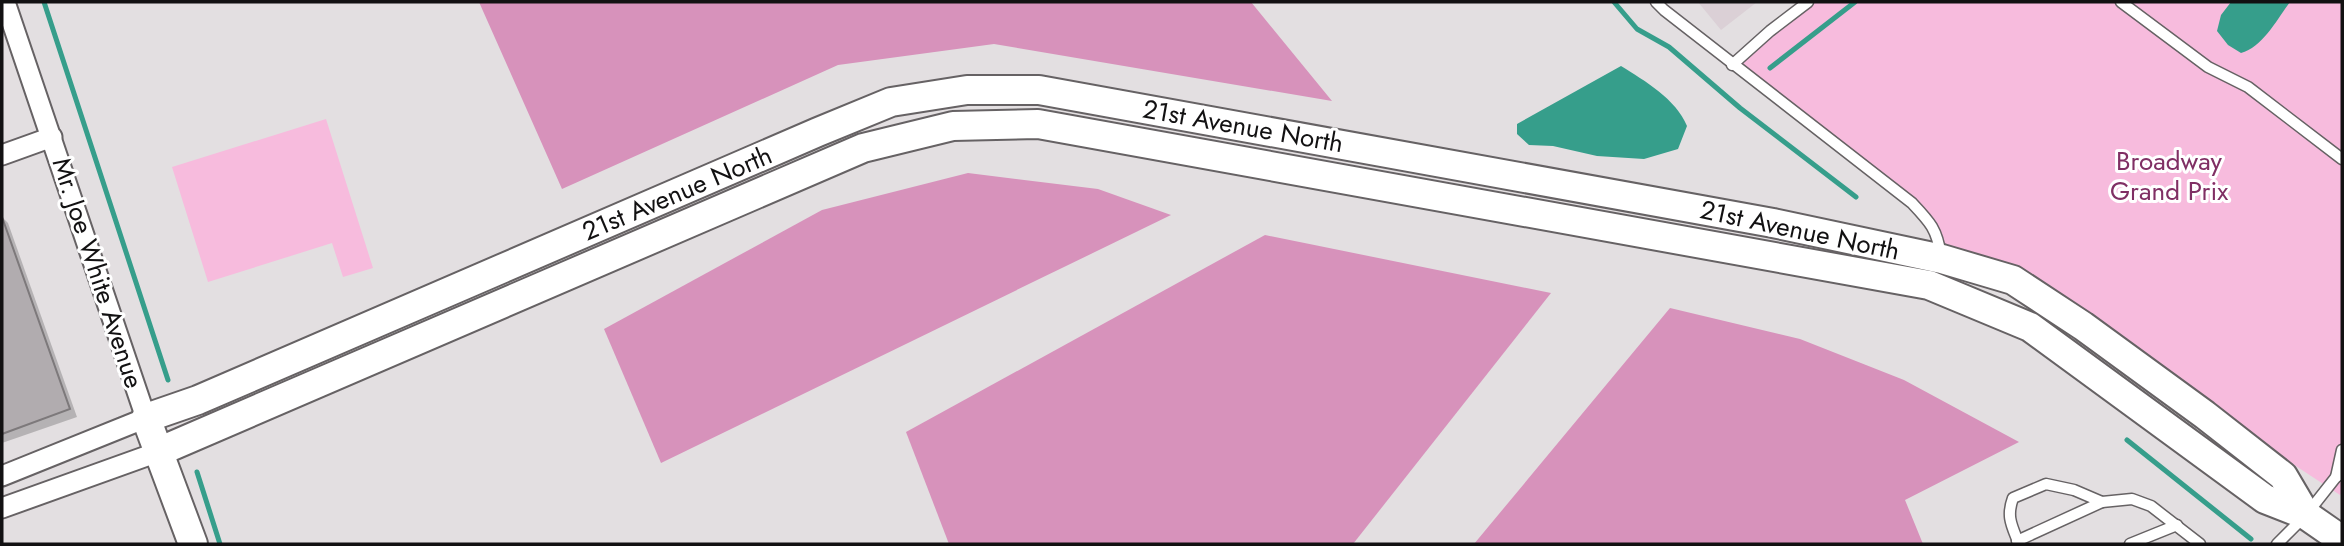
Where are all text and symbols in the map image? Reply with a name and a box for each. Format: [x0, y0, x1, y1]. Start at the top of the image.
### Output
street label: 21st Avenue North [1140, 90, 1346, 162]
street label: 21st Avenue North [576, 136, 778, 250]
park label: Broadway Grand Prix [2110, 142, 2228, 210]
street label: Mr. Joe White Avenue [43, 153, 153, 393]
street label: 21st Avenue North [1697, 190, 1903, 270]

